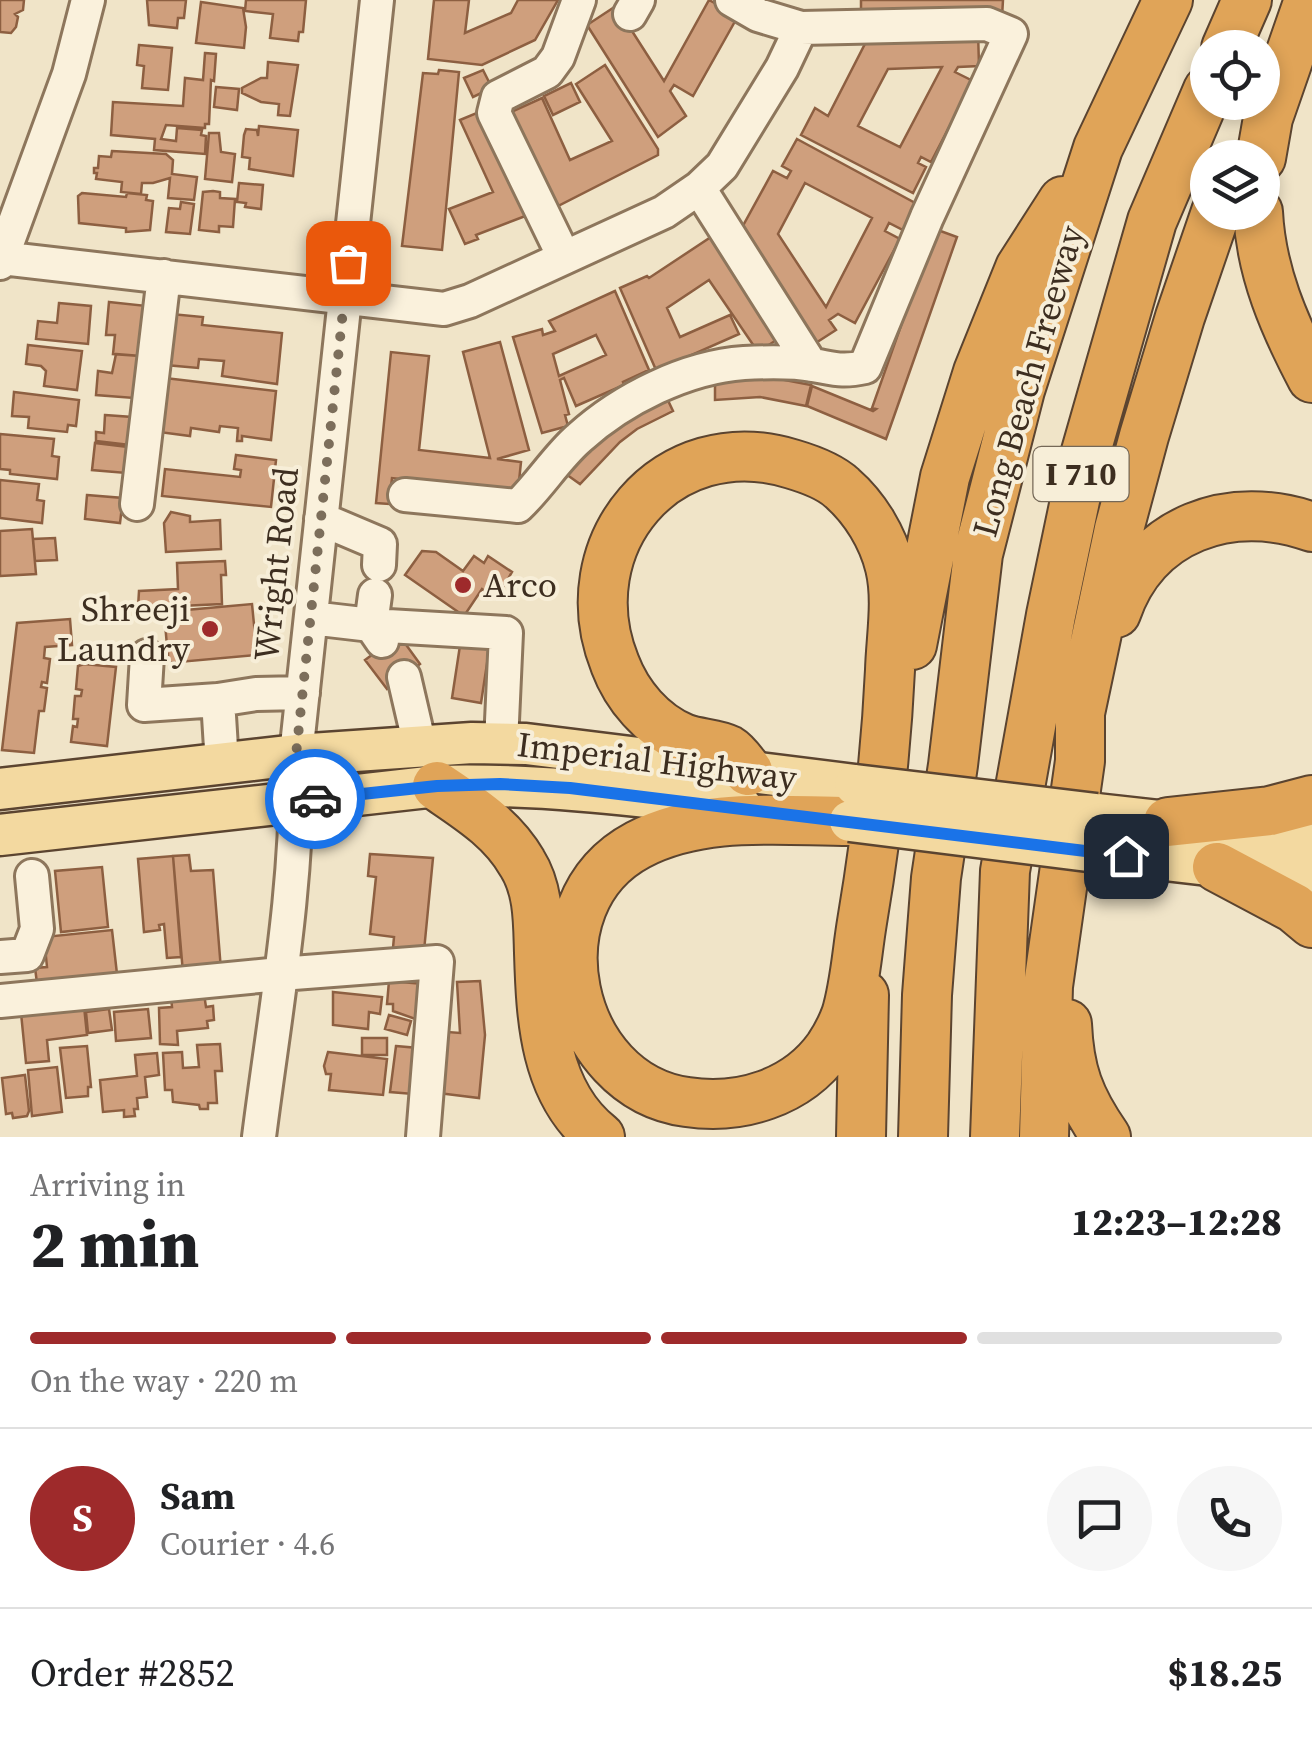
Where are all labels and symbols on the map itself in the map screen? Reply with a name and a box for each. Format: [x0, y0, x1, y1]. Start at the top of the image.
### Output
street label: Long Beach Freeway [961, 220, 1095, 542]
pin [306, 221, 391, 306]
road number: I 710 [1034, 447, 1128, 501]
street label: Wright Road [242, 465, 310, 663]
place label: Arco [483, 561, 557, 609]
marker: Arco [452, 574, 474, 596]
place label: Shreeji Laundry [57, 585, 190, 673]
marker: Shreeji Laundry [199, 618, 221, 640]
street label: Imperial Highway [515, 720, 800, 802]
courier [265, 749, 365, 849]
pin [1084, 814, 1169, 899]

